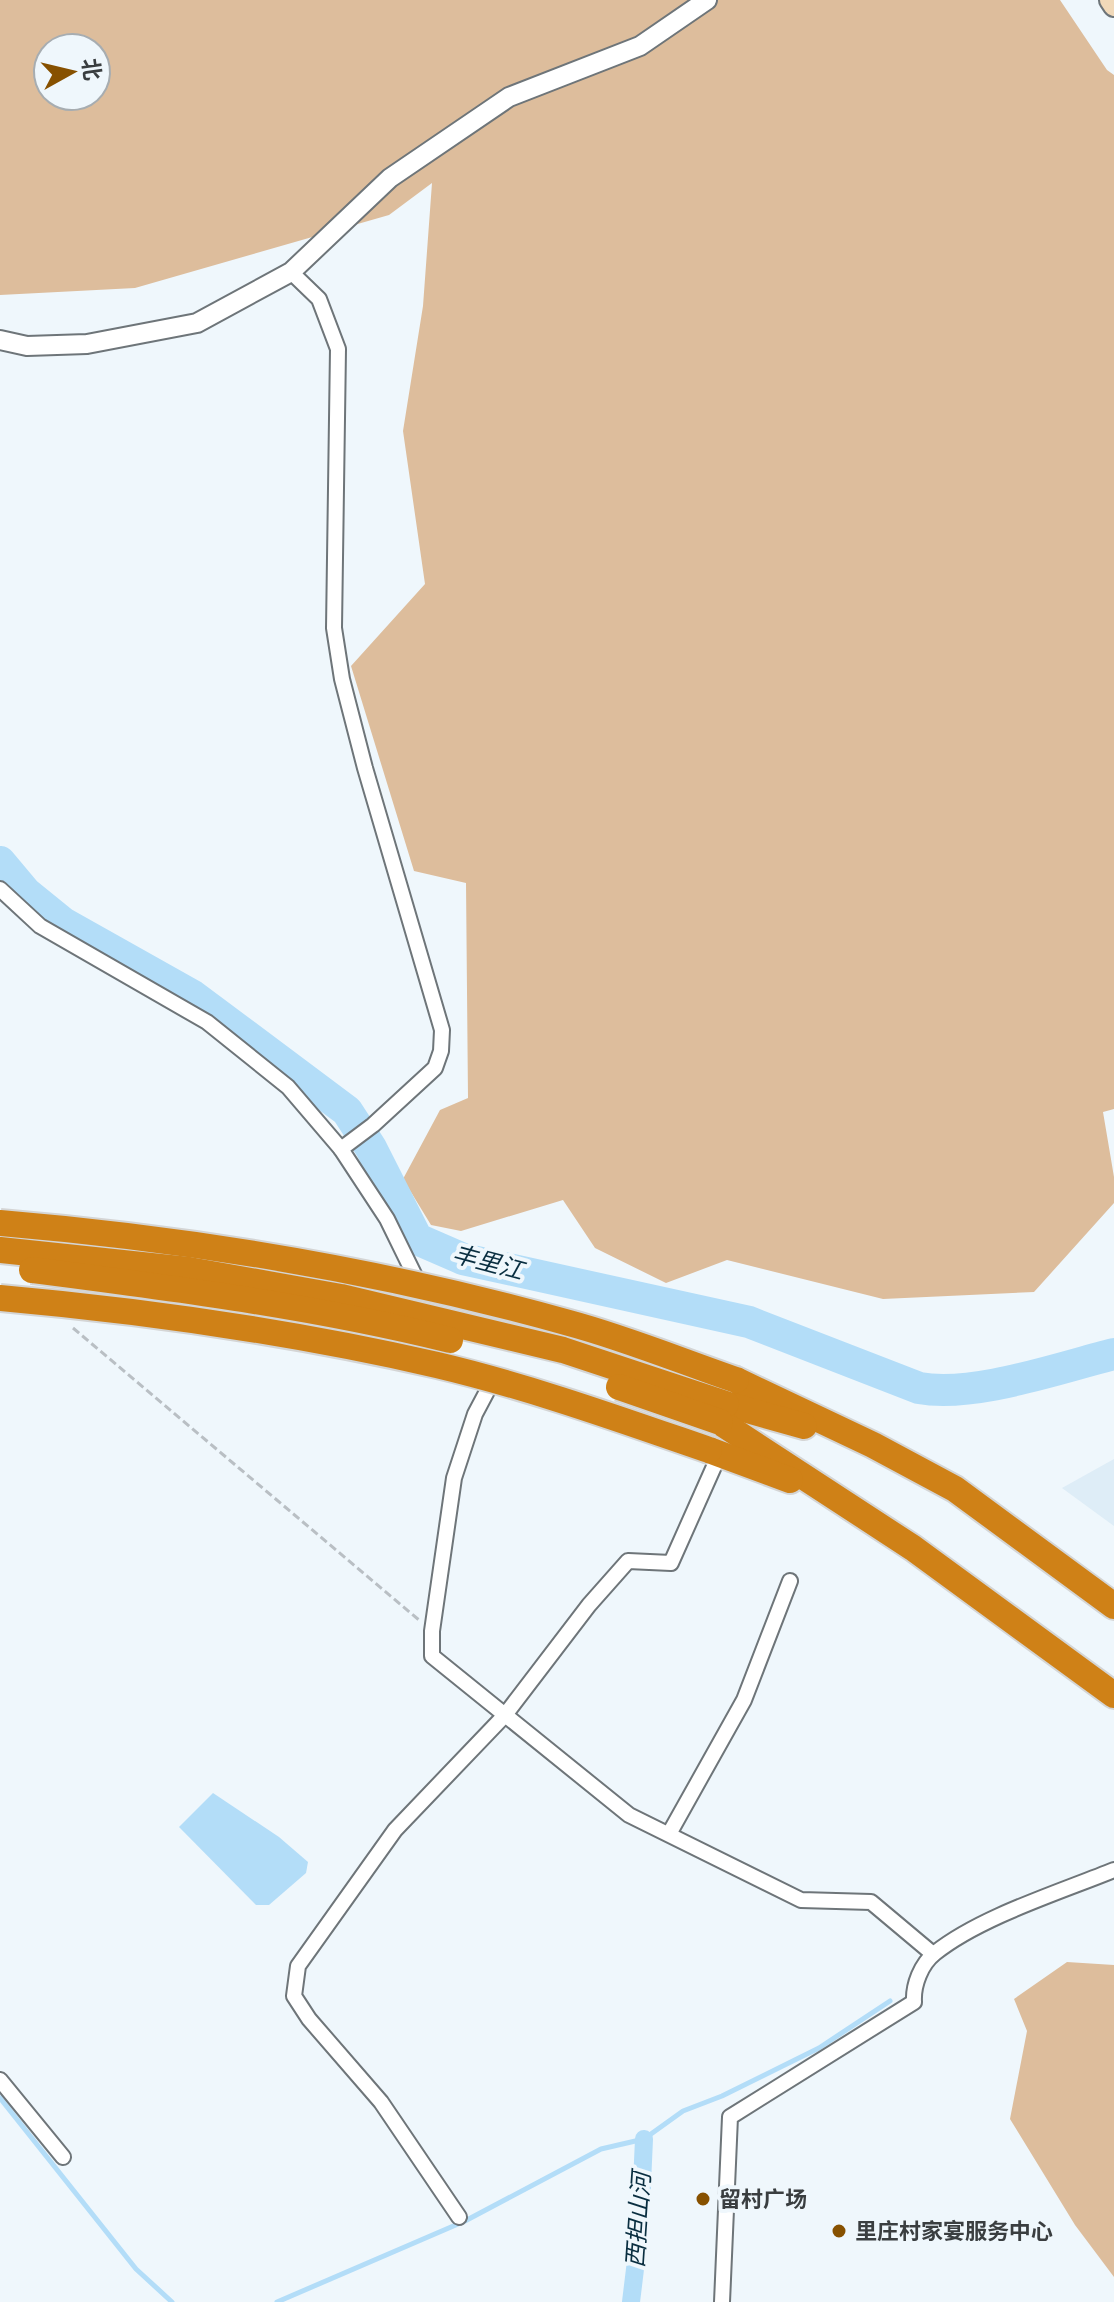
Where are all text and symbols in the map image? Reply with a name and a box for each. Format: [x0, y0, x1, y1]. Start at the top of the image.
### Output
north arrow [32, 32, 112, 112]
text: 北 [76, 56, 107, 82]
water label: 丰里江 [449, 1238, 530, 1287]
water label: 西担山河 [619, 2167, 657, 2269]
place label: 留村广场 [719, 2185, 807, 2213]
marker: 留村广场 [694, 2190, 712, 2208]
place label: 里庄村家宴服务中心 [855, 2217, 1053, 2245]
marker: 里庄村家宴服务中心 [830, 2222, 848, 2240]

